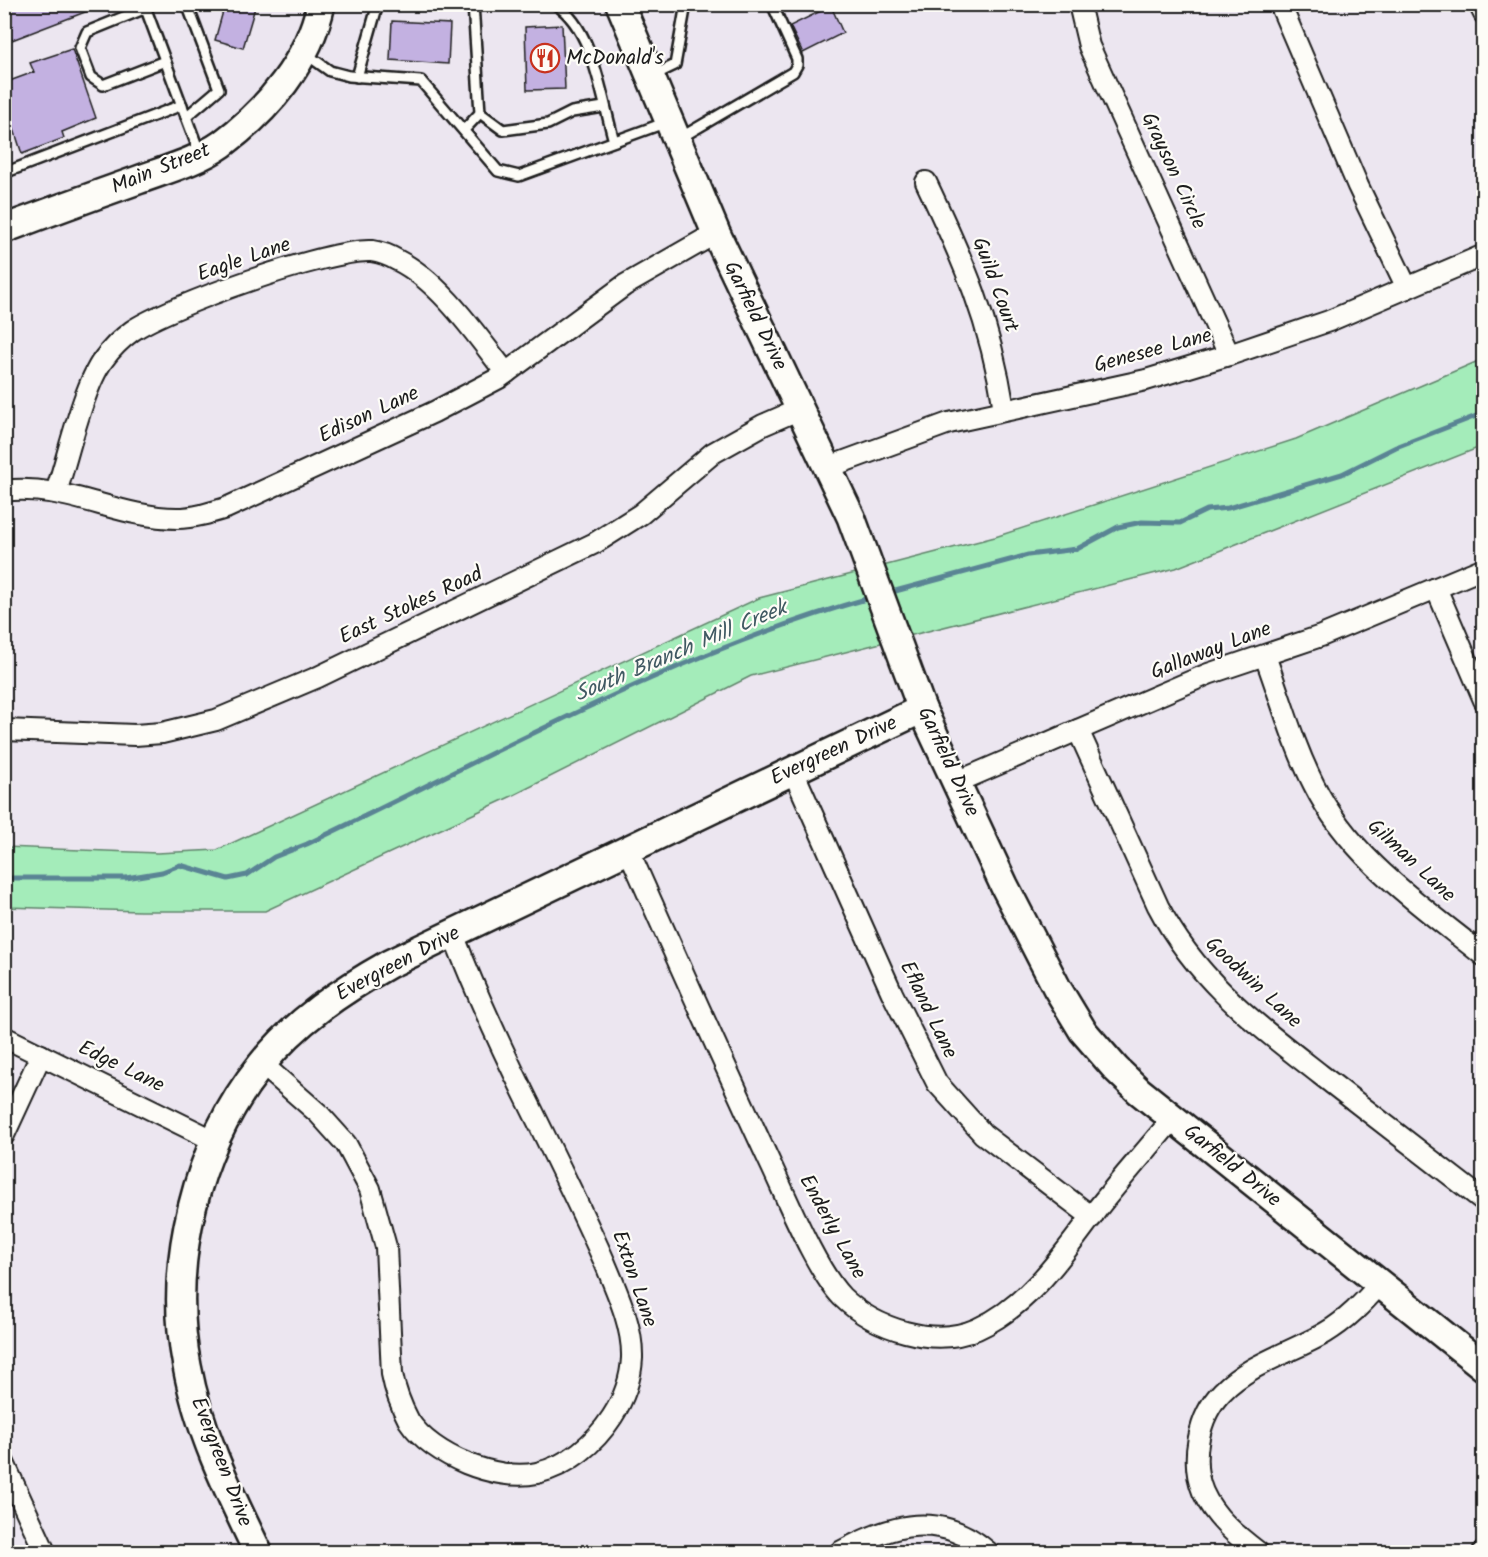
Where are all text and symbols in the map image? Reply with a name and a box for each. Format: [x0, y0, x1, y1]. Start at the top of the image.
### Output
restaurant icon: McDonald's [529, 42, 561, 74]
place label: McDonald's [566, 42, 664, 75]
street label: Grayson Circle [1131, 107, 1215, 236]
street label: Main Street [106, 134, 216, 204]
street label: Eagle Lane [193, 228, 296, 291]
street label: Guild Court [963, 233, 1028, 338]
street label: Garfield Drive [714, 256, 796, 377]
street label: Genesee Lane [1090, 319, 1216, 383]
street label: Edison Lane [313, 377, 425, 453]
street label: East Stokes Road [334, 558, 489, 654]
water label: South Branch Mill Creek [569, 590, 796, 713]
street label: Gallaway Lane [1146, 613, 1277, 689]
street label: Garfield Drive [908, 702, 988, 823]
street label: Evergreen Drive [765, 707, 903, 795]
street label: Gilman Lane [1359, 811, 1463, 911]
street label: Evergreen Drive [330, 917, 467, 1011]
street label: Goodwin Lane [1197, 929, 1310, 1037]
street label: Efland Lane [890, 955, 966, 1065]
street label: Edge Lane [72, 1032, 170, 1102]
street label: Garfield Drive [1176, 1116, 1289, 1216]
street label: Enderly Lane [790, 1168, 875, 1286]
street label: Exton Lane [602, 1226, 666, 1332]
street label: Evergreen Drive [181, 1392, 261, 1532]

